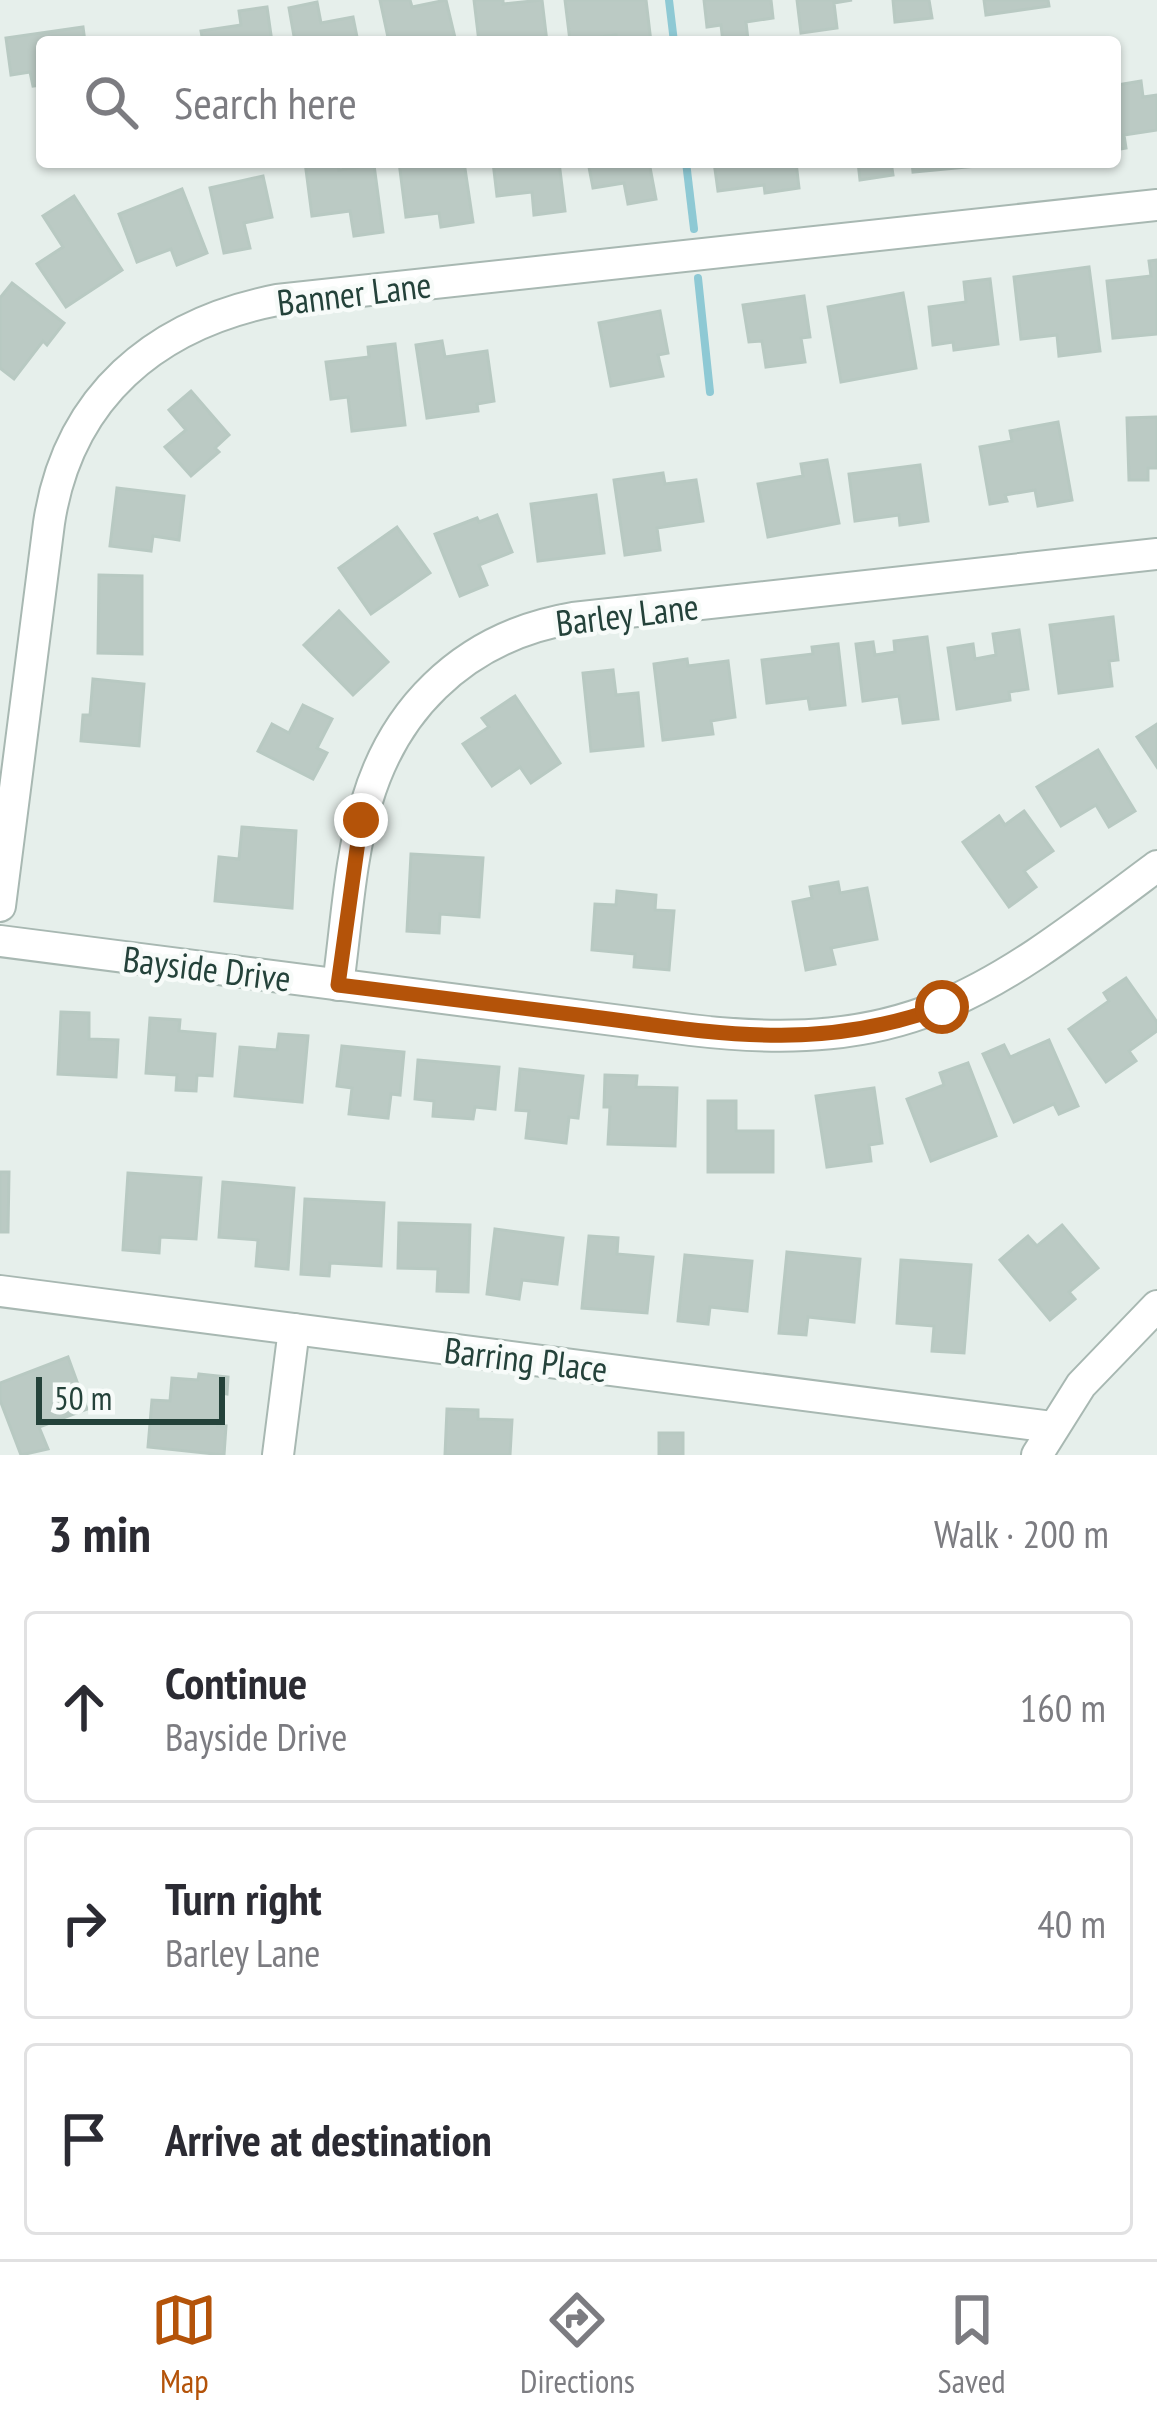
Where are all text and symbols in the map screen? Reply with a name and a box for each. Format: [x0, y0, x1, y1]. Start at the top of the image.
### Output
search box [36, 36, 1121, 168]
icon: search [78, 69, 144, 135]
text: Search here [174, 73, 357, 131]
street label: Banner Lane [274, 260, 434, 326]
street label: Barley Lane [553, 582, 701, 646]
route end [334, 793, 388, 847]
street label: Bayside Drive [121, 934, 293, 1002]
route start [915, 980, 969, 1034]
street label: Barring Place [442, 1326, 610, 1392]
scale bar [36, 1371, 225, 1424]
text: 50 m [54, 1376, 112, 1419]
text: 3 min [48, 1500, 151, 1566]
text: Walk · 200 m [934, 1508, 1109, 1559]
text: Continue [165, 1653, 307, 1711]
icon: ahead [51, 1674, 117, 1740]
text: 160 m [1020, 1682, 1106, 1733]
text: Bayside Drive [165, 1711, 347, 1762]
text: Turn right [165, 1869, 322, 1927]
icon: right [51, 1890, 117, 1956]
text: 40 m [1037, 1898, 1106, 1949]
text: Barley Lane [165, 1927, 320, 1978]
icon: arrive [51, 2106, 117, 2172]
text: Arrive at destination [165, 2110, 492, 2168]
tab: Map [151, 2287, 217, 2402]
tab: Directions [520, 2287, 635, 2402]
tab: Saved [938, 2287, 1006, 2402]

